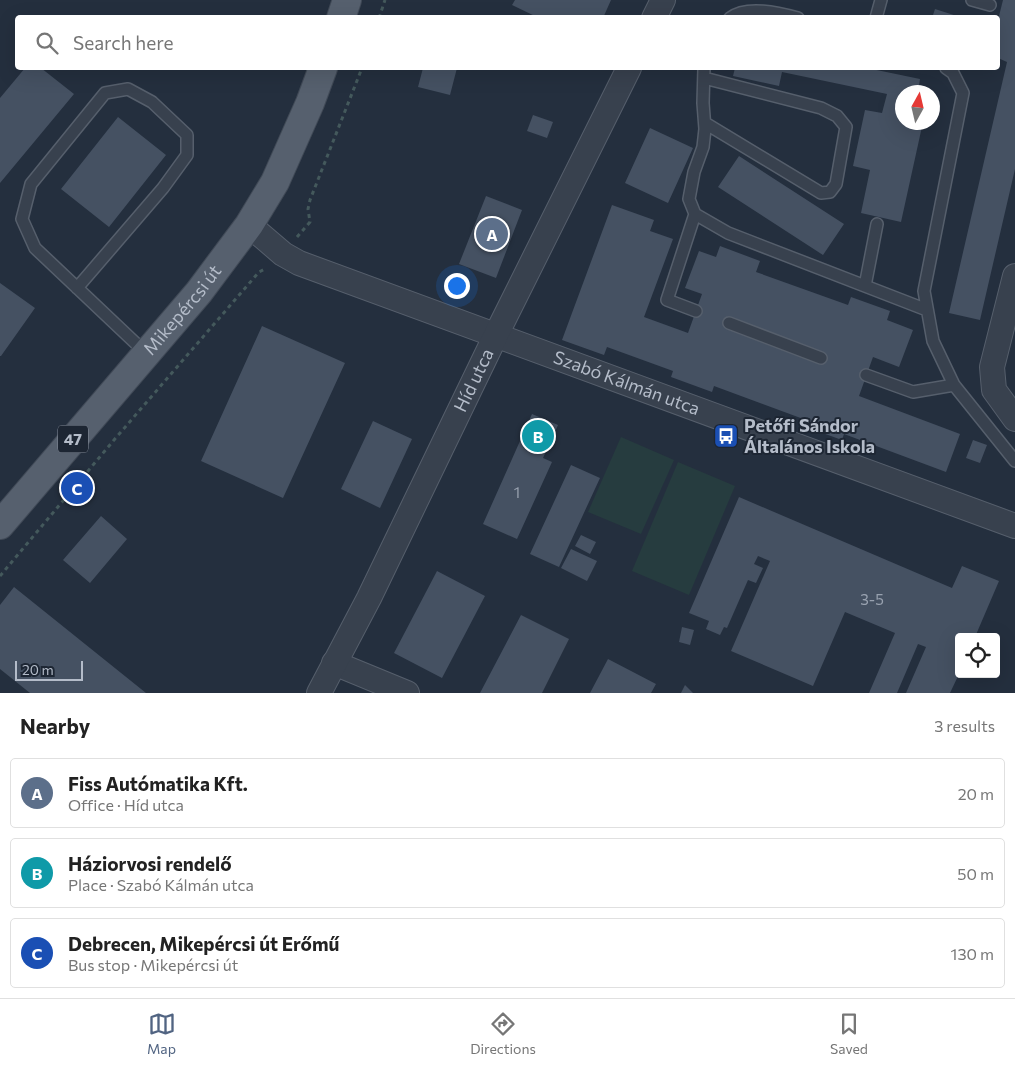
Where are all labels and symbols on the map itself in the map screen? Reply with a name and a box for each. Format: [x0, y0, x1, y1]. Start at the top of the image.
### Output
north arrow [895, 85, 940, 130]
pin: A [476, 215, 508, 253]
street label: Mikepércsi út [138, 260, 225, 359]
your location [444, 273, 470, 299]
street label: Híd utca [449, 345, 498, 415]
street label: Szabó Kálmán utca [551, 345, 703, 419]
place label: Petőfi Sándor Általános Iskola [744, 414, 875, 457]
pin: B [522, 417, 554, 455]
bus stop icon: Petőfi Sándor Általános Iskola [713, 423, 739, 449]
road number: 47 [58, 426, 88, 452]
pin: C [61, 469, 93, 507]
house number: 1 [514, 483, 520, 501]
house number: 3-5 [860, 590, 884, 608]
scale bar [15, 658, 82, 681]

